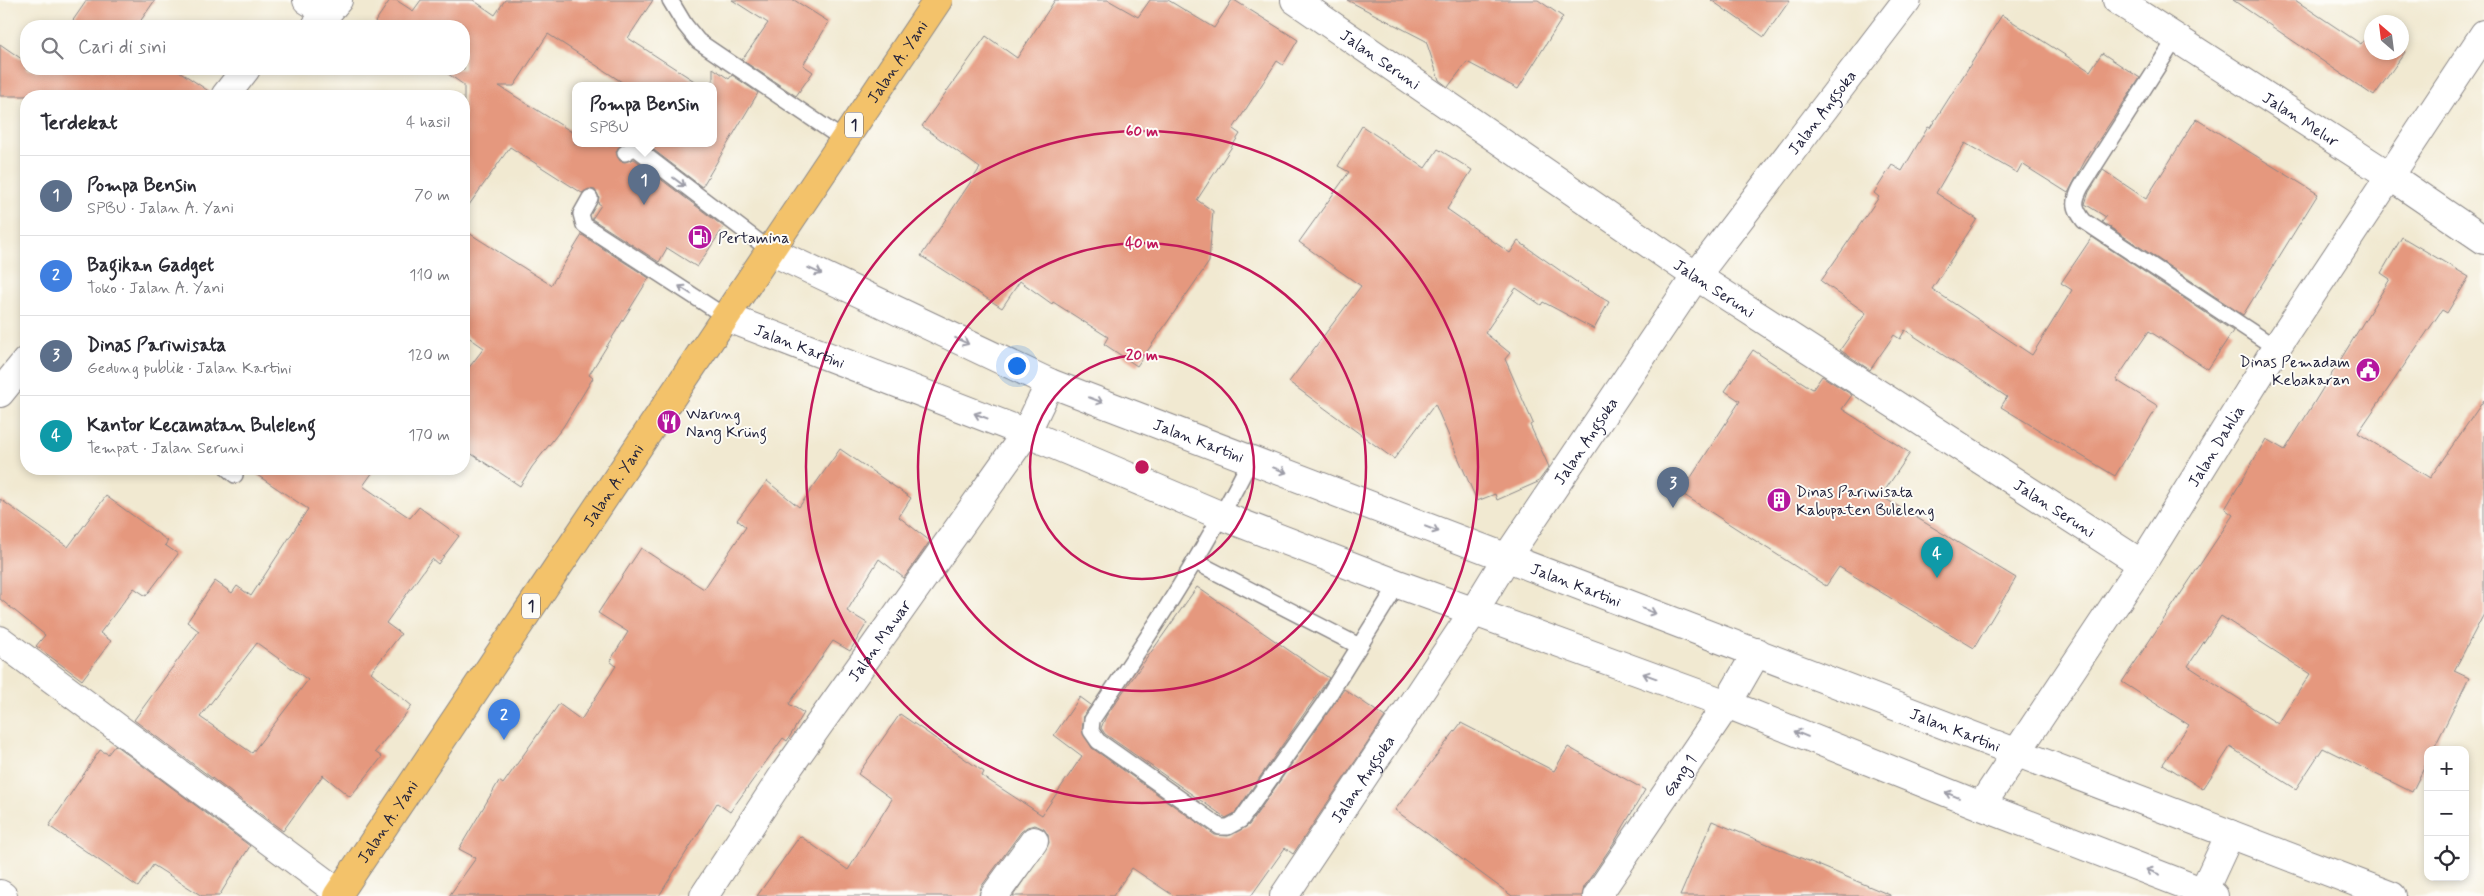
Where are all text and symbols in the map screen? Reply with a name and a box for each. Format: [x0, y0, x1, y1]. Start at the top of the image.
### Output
north arrow [2364, 15, 2409, 60]
street label: Jalan A. Yani [863, 17, 933, 108]
search box [20, 20, 470, 75]
street label: Jalan Seruni [1336, 25, 1424, 95]
icon: search [38, 34, 66, 62]
text: Cari di sini [78, 35, 166, 60]
street label: Jalan Angsoka [1784, 66, 1862, 159]
popup [572, 82, 717, 147]
street label: Jalan Melur [2258, 88, 2343, 153]
text: Pompa Bensin [590, 92, 699, 117]
text: Terdekat [40, 109, 118, 137]
text: 4 hasil [406, 112, 450, 133]
road number: 1 [845, 112, 863, 138]
text: SPBU [590, 117, 629, 138]
text: 60 m [1126, 122, 1158, 142]
pin: 1 [628, 164, 660, 205]
text: Pompa Bensin [87, 173, 197, 198]
one-way arrow [673, 176, 686, 187]
text: 1 [52, 185, 60, 206]
text: 70 m [414, 185, 450, 206]
text: SPBU · Jalan A. Yani [87, 198, 234, 219]
fuel station icon: Pertamina [687, 224, 713, 250]
place label: Pertamina [718, 228, 789, 249]
text: 40 m [1125, 234, 1159, 254]
text: Bagikan Gadget [87, 253, 214, 278]
street label: Jalan Seruni [1669, 255, 1759, 323]
text: 2 [52, 265, 60, 286]
text: 110 m [409, 265, 450, 286]
one-way arrow [807, 267, 822, 277]
text: Toko · Jalan A. Yani [87, 278, 224, 299]
one-way arrow [678, 285, 692, 295]
street label: Jalan Kartini [751, 320, 848, 374]
text: Dinas Pariwisata [87, 333, 226, 358]
one-way arrow [954, 337, 969, 346]
text: 3 [52, 345, 60, 366]
text: 120 m [408, 345, 450, 366]
text: 20 m [1126, 346, 1158, 366]
place label: Dinas Pemadam Kebakaran [2240, 352, 2350, 391]
your location [1004, 353, 1030, 379]
public building icon: Dinas Pemadam Kebakaran [2355, 357, 2381, 383]
text: Gedung publik · Jalan Kartini [87, 358, 292, 379]
street label: Jalan Angsoka [1550, 394, 1624, 489]
one-way arrow [1088, 396, 1103, 405]
street label: Jalan Dahlia [2183, 401, 2250, 491]
place label: Warung Nang Krüng [686, 404, 767, 444]
restaurant icon: Warung Nang Krüng [656, 409, 682, 435]
one-way arrow [974, 411, 989, 420]
text: Kantor Kecamatan Buleleng [87, 413, 316, 438]
street label: Jalan Kartini [1150, 414, 1247, 468]
text: 4 [51, 425, 61, 446]
text: 170 m [408, 425, 450, 446]
text: Tempat · Jalan Seruni [87, 438, 244, 459]
street label: Jalan A. Yani [579, 440, 649, 531]
centre of rings [1133, 458, 1151, 476]
one-way arrow [1273, 467, 1288, 476]
pin: 3 [1657, 467, 1689, 508]
street label: Jalan Seruni [2009, 475, 2099, 543]
place label: Dinas Pariwisata Kabupaten Buleleng [1796, 482, 1934, 521]
building icon: Dinas Pariwisata Kabupaten Buleleng [1766, 487, 1792, 513]
one-way arrow [1424, 524, 1439, 534]
pin: 4 [1921, 537, 1953, 578]
street label: Jalan Kartini [1527, 559, 1624, 613]
road number: 1 [522, 594, 540, 618]
street label: Jalan Mawar [844, 595, 917, 686]
one-way arrow [1641, 607, 1657, 616]
one-way arrow [1642, 671, 1658, 680]
pin: 2 [488, 699, 520, 740]
street label: Jalan Kartini [1907, 704, 2004, 758]
one-way arrow [1794, 729, 1809, 738]
street label: Jalan Angsoka [1327, 731, 1400, 827]
map controls [2424, 746, 2469, 881]
button: + [2424, 746, 2469, 791]
street label: Gang 1 [1658, 751, 1702, 801]
street label: Jalan A. Yani [353, 777, 424, 868]
one-way arrow [1945, 789, 1960, 799]
button: − [2424, 791, 2469, 836]
button: locate [2424, 836, 2469, 881]
one-way arrow [2145, 867, 2161, 876]

